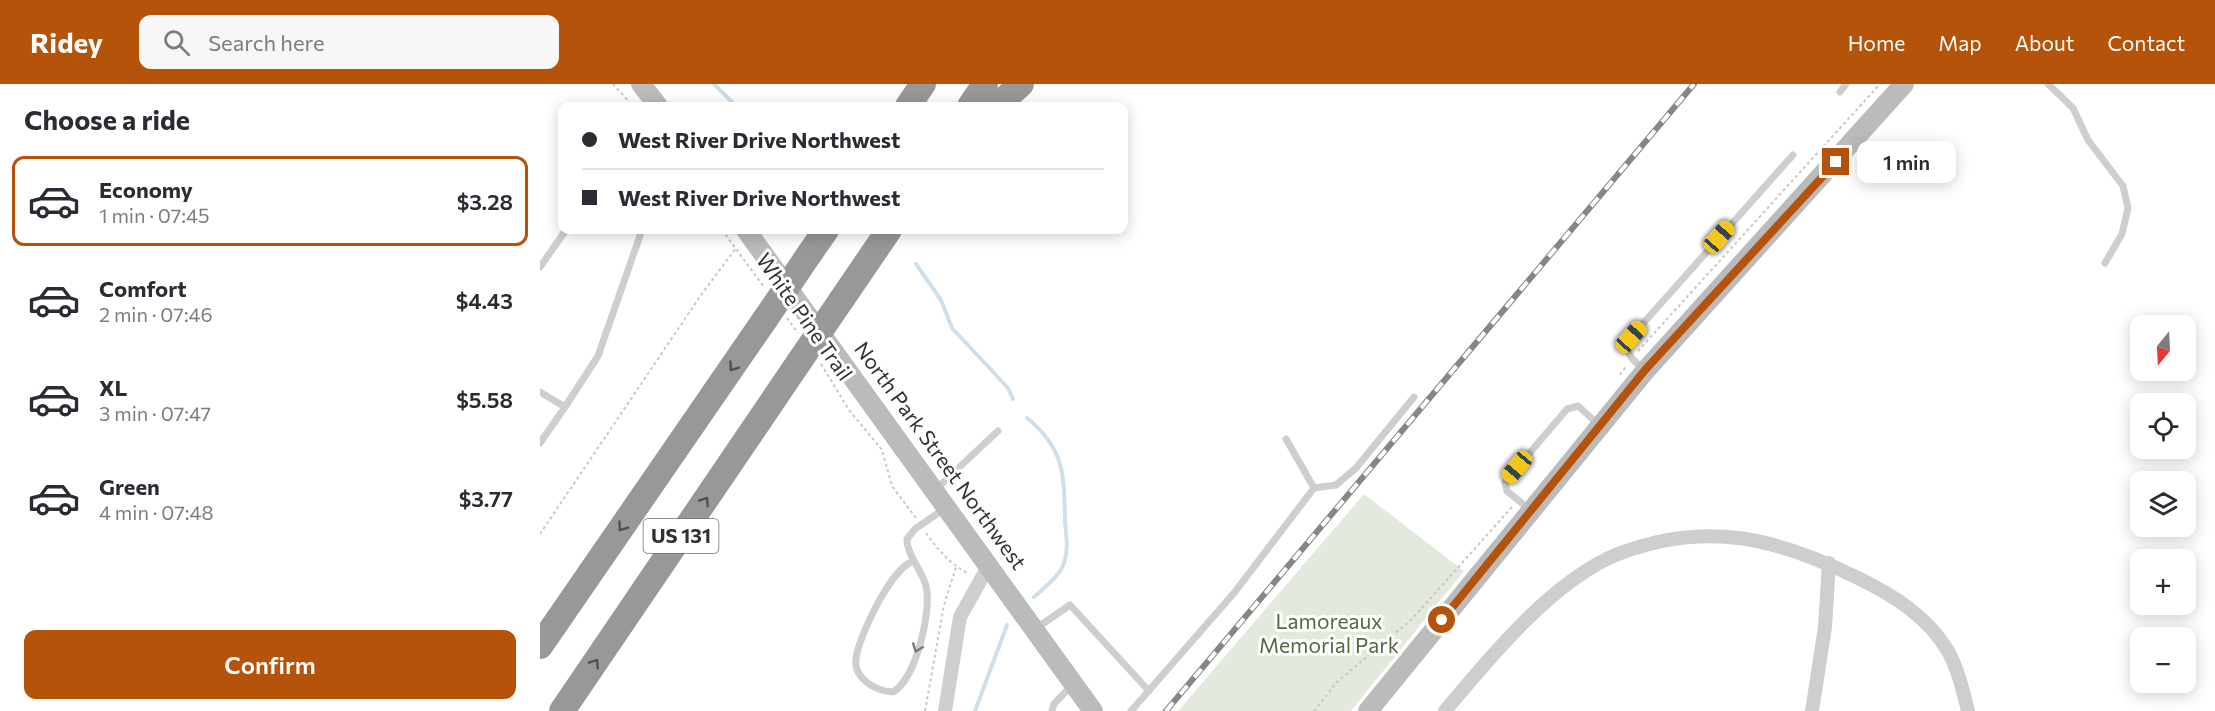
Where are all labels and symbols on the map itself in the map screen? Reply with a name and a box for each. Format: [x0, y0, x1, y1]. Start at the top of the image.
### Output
callout: 1 min [1857, 141, 1956, 183]
route end [1822, 148, 1849, 175]
car [1700, 218, 1738, 256]
street label: White Pine Trail [752, 248, 858, 385]
north arrow [2130, 315, 2196, 381]
car [1612, 318, 1650, 356]
street label: North Park Street Northwest [850, 336, 1032, 574]
one-way arrow [729, 360, 740, 371]
car [1499, 447, 1535, 487]
one-way arrow [698, 497, 709, 508]
road number: US 131 [644, 519, 718, 553]
one-way arrow [618, 520, 629, 531]
route start [1428, 606, 1455, 633]
park label: Lamoreaux Memorial Park [1259, 608, 1399, 657]
one-way arrow [912, 642, 924, 653]
one-way arrow [588, 658, 599, 669]

